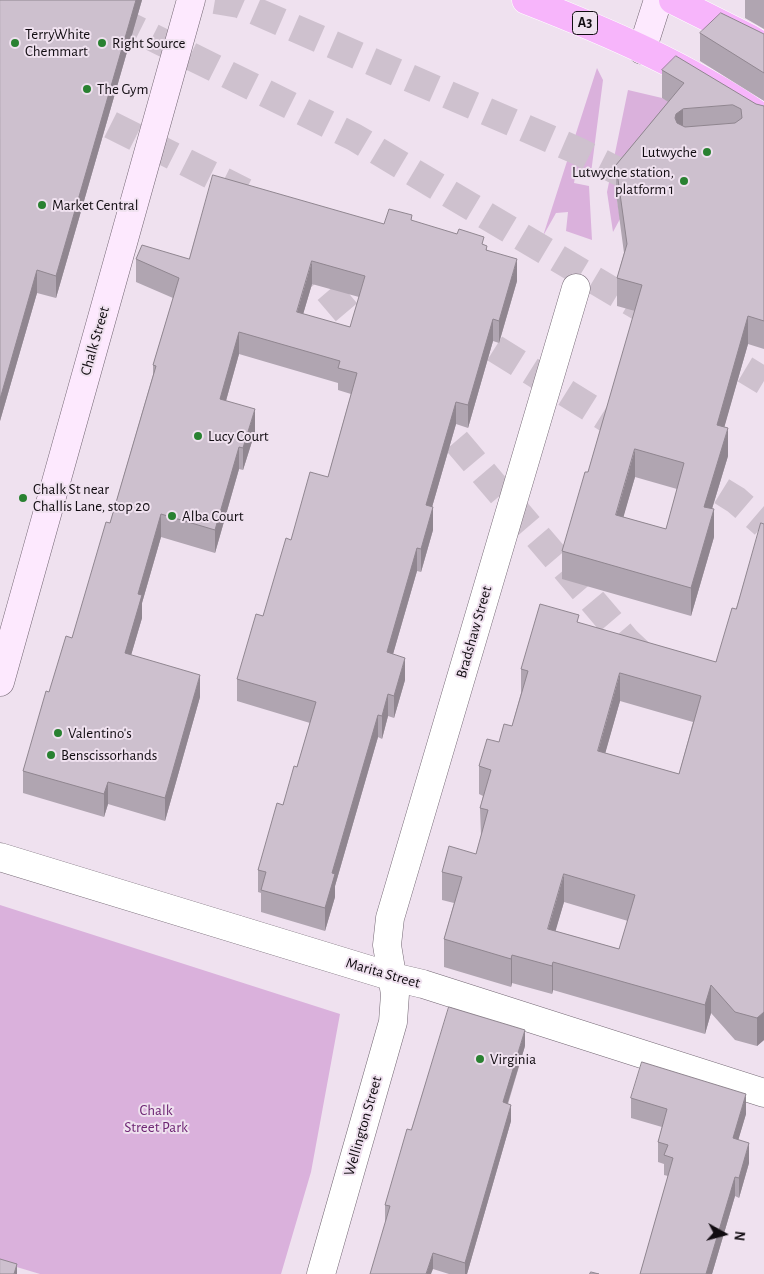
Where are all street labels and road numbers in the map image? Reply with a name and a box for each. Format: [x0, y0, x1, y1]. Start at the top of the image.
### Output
road number: A3 [572, 12, 598, 34]
street label: Chalk Street [77, 304, 113, 378]
street label: Bradshaw Street [452, 584, 496, 680]
street label: Marita Street [344, 954, 422, 992]
street label: Wellington Street [340, 1074, 386, 1178]

